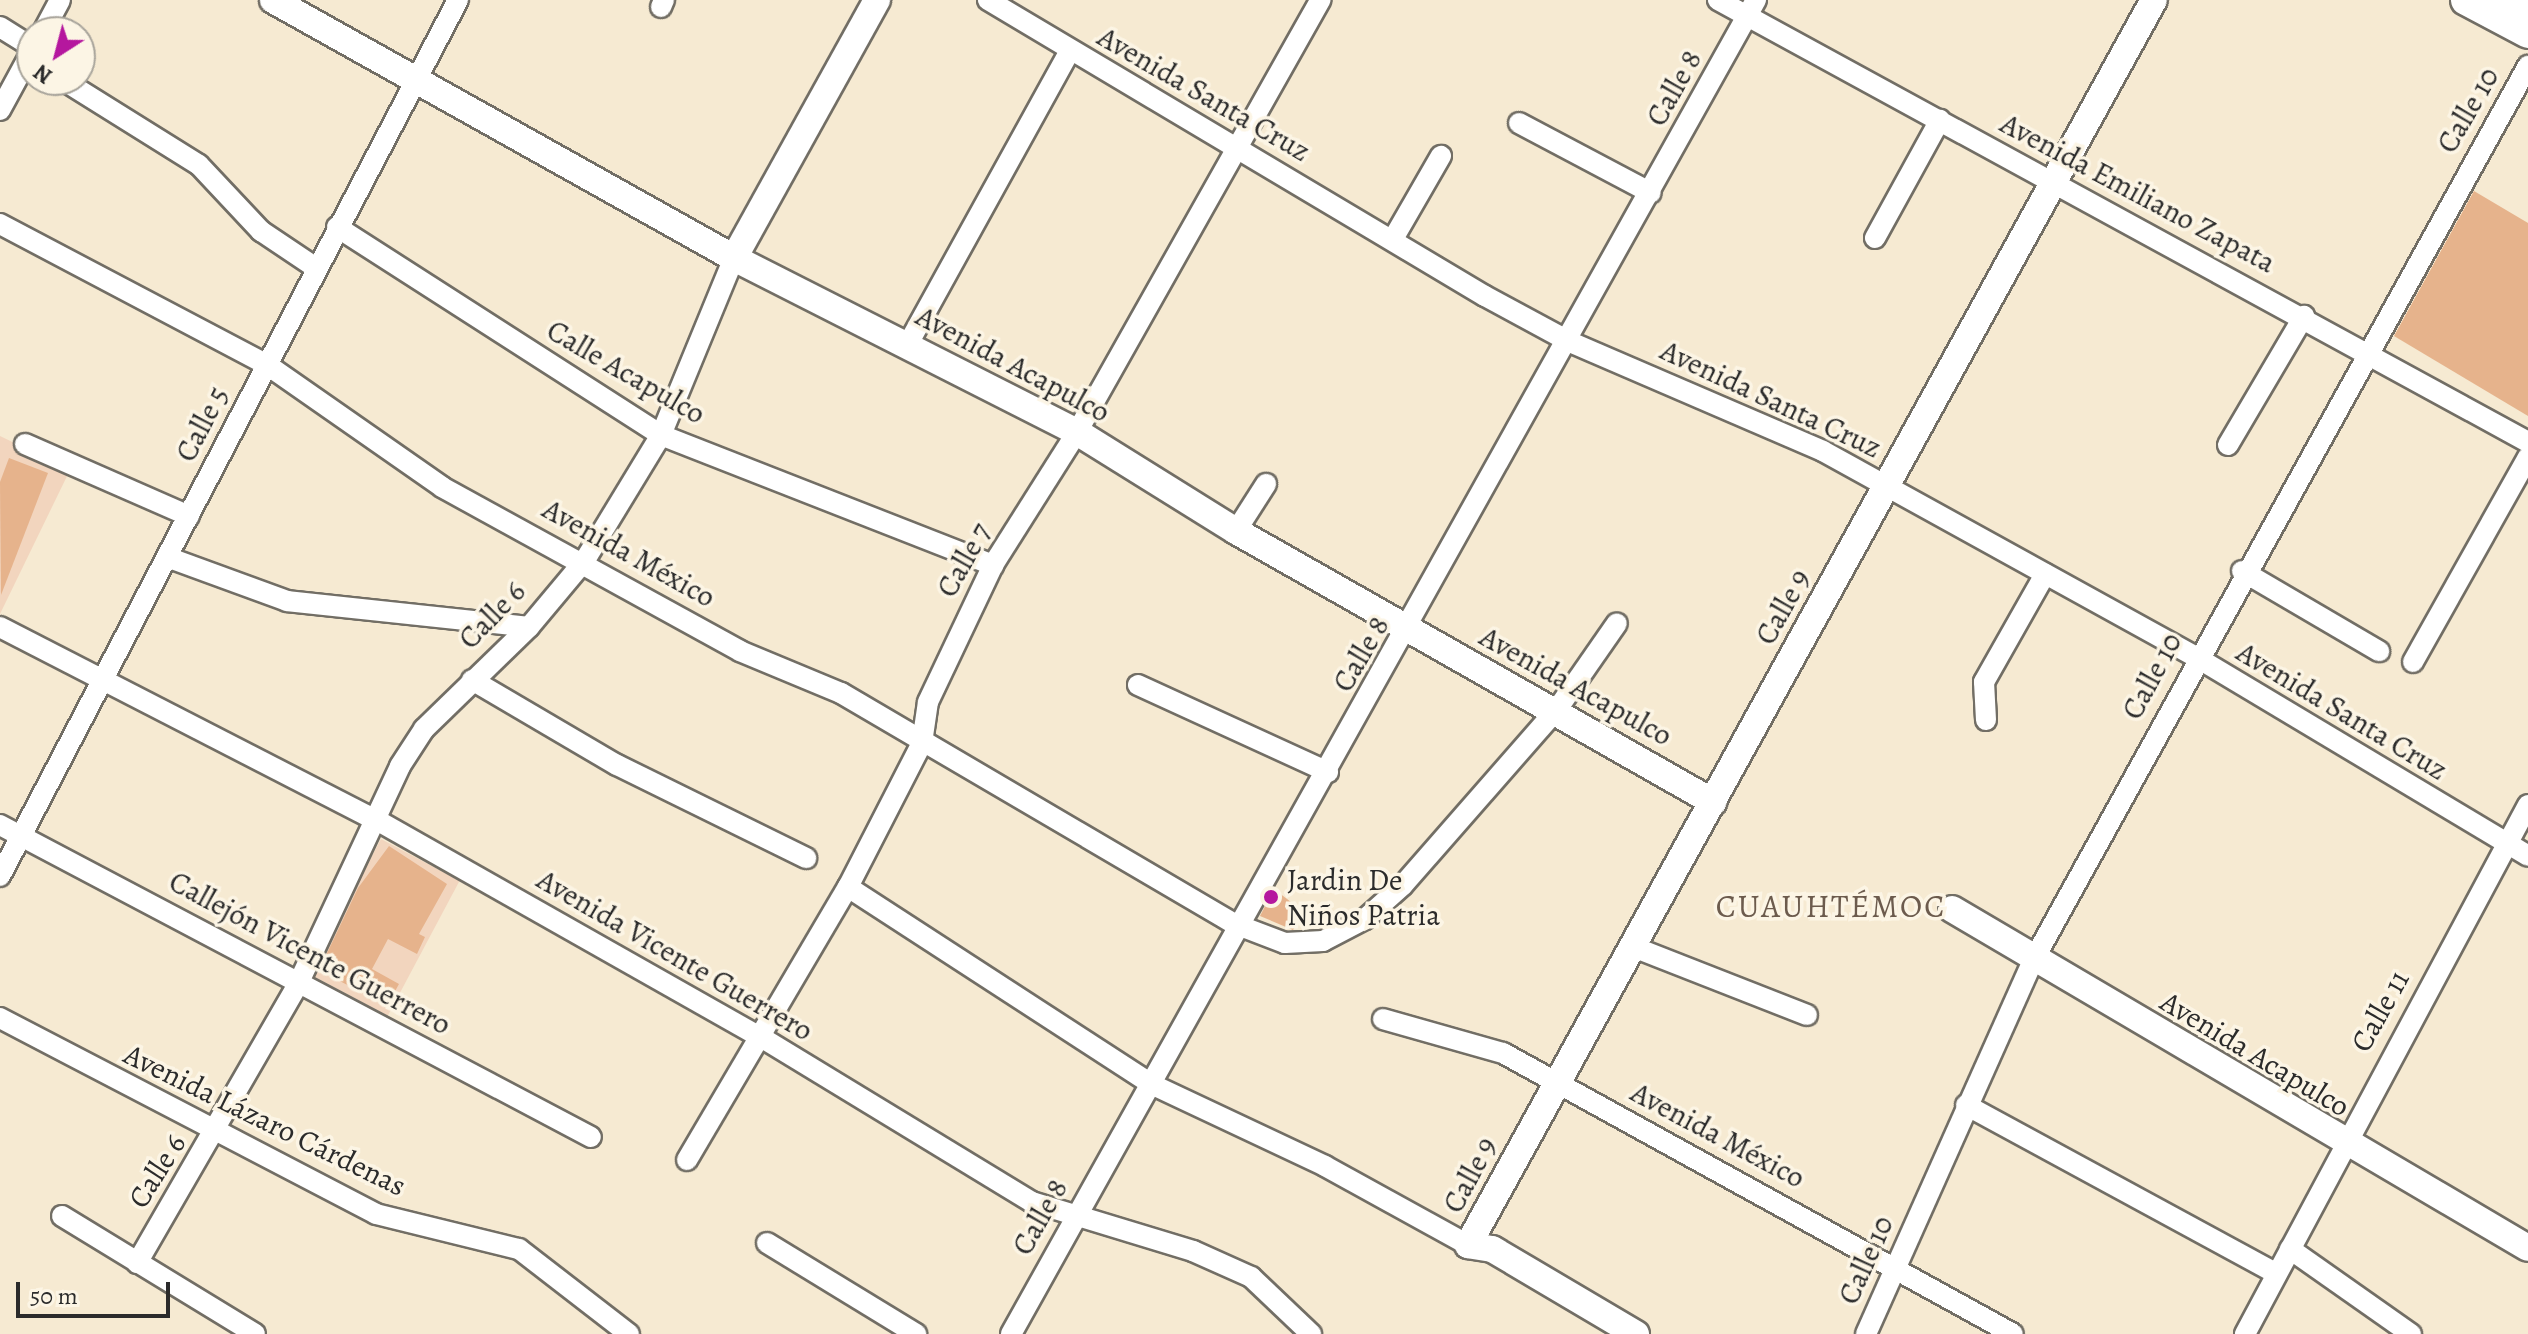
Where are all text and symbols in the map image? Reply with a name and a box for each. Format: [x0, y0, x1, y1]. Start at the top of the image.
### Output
north arrow [16, 16, 96, 96]
street label: Avenida Santa Cruz [1091, 19, 1317, 169]
street label: Calle 8 [1639, 44, 1709, 132]
text: N [28, 57, 58, 91]
street label: Calle 10 [2429, 61, 2507, 159]
street label: Avenida Emiliano Zapata [1994, 105, 2282, 281]
street label: Avenida Acapulco [910, 298, 1116, 430]
street label: Calle Acapulco [540, 312, 712, 432]
street label: Avenida Santa Cruz [1655, 332, 1887, 466]
street label: Calle 5 [168, 380, 236, 468]
street label: Avenida México [536, 491, 722, 615]
street label: Calle 7 [929, 517, 999, 603]
street label: Calle 9 [1748, 563, 1818, 651]
street label: Calle 6 [451, 573, 533, 657]
street label: Calle 8 [1325, 610, 1397, 698]
street label: Avenida Acapulco [1474, 618, 1678, 754]
street label: Calle 10 [2114, 626, 2190, 726]
street label: Avenida Santa Cruz [2230, 634, 2454, 788]
street label: Avenida Vicente Guerrero [531, 861, 819, 1049]
place label: Jardin De Niños Patria [1287, 862, 1440, 932]
street label: Callejón Vicente Guerrero [163, 863, 457, 1043]
district label: CUAUHTÉMOC [1716, 887, 1946, 925]
marker: Jardin De Niños Patria [1262, 888, 1280, 906]
street label: Calle 11 [2343, 964, 2417, 1058]
street label: Avenida Acapulco [2154, 983, 2356, 1125]
street label: Avenida Lázaro Cárdenas [118, 1036, 412, 1204]
street label: Avenida México [1625, 1074, 1811, 1196]
street label: Calle 6 [120, 1127, 194, 1215]
street label: Calle 9 [1435, 1131, 1505, 1219]
street label: Calle 8 [1005, 1173, 1075, 1261]
street label: Calle 10 [1831, 1210, 1901, 1310]
scale bar [20, 1266, 174, 1316]
text: 50 m [30, 1280, 78, 1312]

